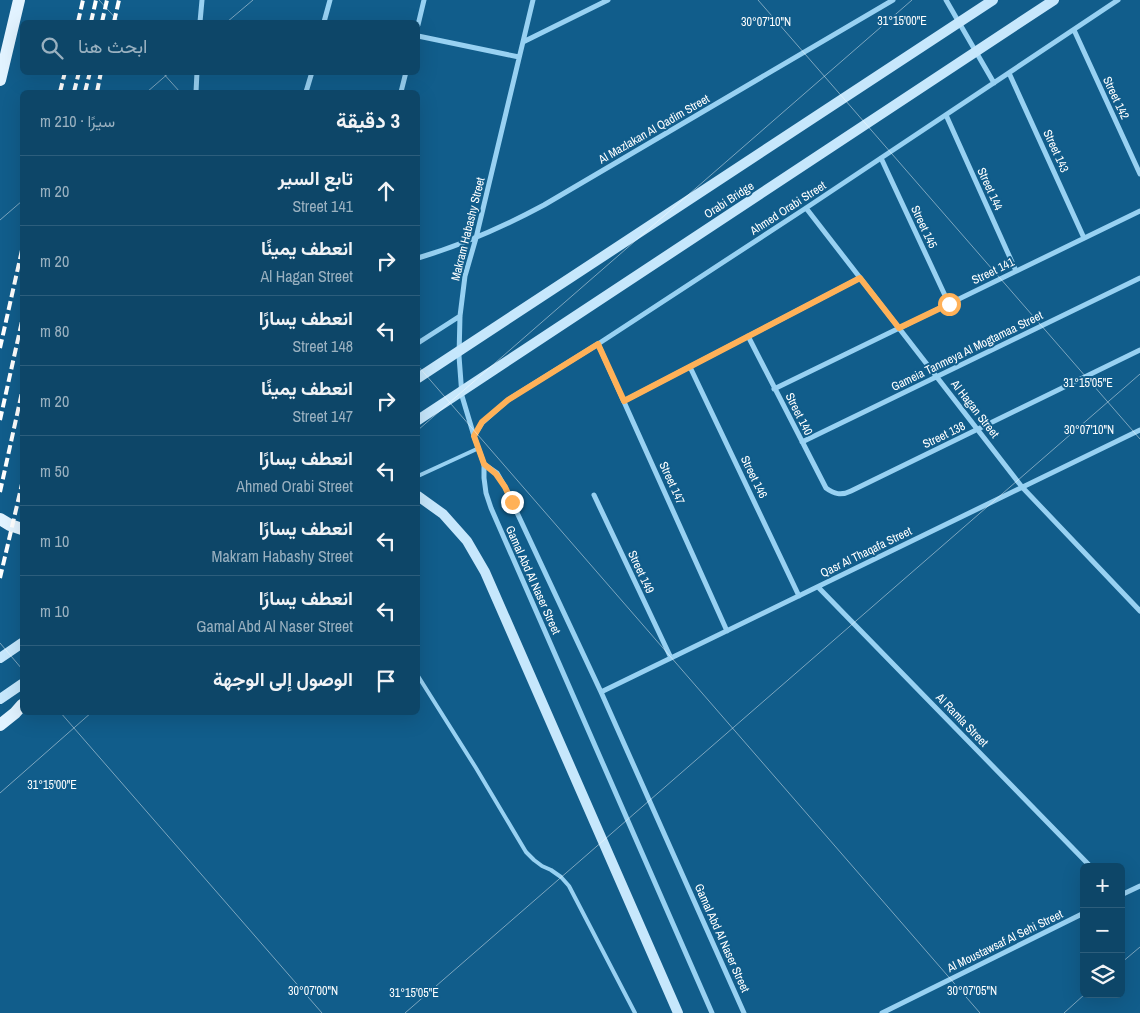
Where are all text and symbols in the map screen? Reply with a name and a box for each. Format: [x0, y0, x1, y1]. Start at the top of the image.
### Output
text: 31°15'00"E [877, 13, 927, 29]
text: 30°07'10"N [741, 14, 791, 30]
search box [20, 20, 420, 75]
text: ابحث هنا [78, 33, 148, 59]
icon: search [38, 34, 66, 62]
street label: Street 142 [1099, 74, 1133, 122]
street label: Al Mazlakan Al Qadim Street [595, 90, 713, 168]
text: 3 دقيقة [336, 106, 400, 135]
text: سيرًا · 210 m [40, 110, 115, 132]
street label: Street 143 [1039, 127, 1073, 175]
text: تابع السير [278, 165, 353, 191]
street label: Street 144 [973, 165, 1007, 213]
street label: Makram Habashy Street [447, 175, 489, 282]
icon: ahead [372, 177, 400, 205]
street label: Ahmed Orabi Street [746, 177, 829, 239]
street label: Orabi Bridge [701, 178, 757, 222]
text: 20 m [40, 180, 69, 202]
text: Street 141 [292, 195, 353, 217]
street label: Street 145 [907, 203, 941, 251]
text: انعطف يمينًا [261, 235, 353, 261]
icon: right [372, 247, 400, 275]
text: 20 m [40, 250, 69, 272]
street label: Street 141 [969, 254, 1017, 288]
text: Al Hagan Street [260, 265, 353, 287]
route start [938, 293, 961, 316]
text: انعطف يسارًا [259, 305, 353, 331]
street label: Gameia Tanmeya Al Mogtamaa Street [889, 307, 1046, 395]
icon: left [372, 317, 400, 345]
text: 80 m [40, 320, 69, 342]
text: Street 148 [292, 335, 353, 357]
text: انعطف يمينًا [261, 375, 353, 401]
text: 31°15'05"E [1063, 375, 1113, 391]
street label: Al Hagan Street [947, 376, 1003, 442]
icon: right [372, 387, 400, 415]
text: 20 m [40, 390, 69, 412]
street label: Street 140 [782, 390, 816, 438]
text: Street 147 [292, 405, 353, 427]
street label: Street 138 [920, 418, 968, 452]
text: 30°07'10"N [1064, 422, 1114, 438]
text: انعطف يسارًا [259, 445, 353, 471]
street label: Street 146 [737, 453, 771, 501]
icon: left [372, 457, 400, 485]
street label: Street 147 [655, 459, 689, 507]
text: 50 m [40, 460, 69, 482]
text: Ahmed Orabi Street [236, 475, 353, 497]
route end [501, 491, 524, 514]
text: انعطف يسارًا [259, 515, 353, 541]
street label: Gamal Abd Al Naser Street [502, 523, 564, 637]
street label: Qasr Al Thaqafa Street [818, 523, 915, 581]
icon: left [372, 527, 400, 555]
text: 10 m [40, 530, 69, 552]
text: Makram Habashy Street [212, 545, 353, 567]
street label: Street 149 [624, 548, 658, 596]
text: انعطف يسارًا [259, 585, 353, 611]
icon: left [372, 597, 400, 625]
text: 10 m [40, 600, 69, 622]
text: Gamal Abd Al Naser Street [196, 615, 353, 637]
text: الوصول إلى الوجهة [213, 666, 353, 692]
icon: arrive [372, 667, 400, 695]
street label: Al Ramla Street [932, 689, 992, 751]
text: 31°15'00"E [27, 777, 77, 793]
map controls [1080, 863, 1125, 998]
button: + [1080, 863, 1125, 908]
street label: Gamal Abd Al Naser Street [691, 881, 753, 995]
street label: Al Moustawsaf Al Sehi Street [944, 906, 1066, 976]
button: − [1080, 908, 1125, 953]
button: layers [1080, 953, 1125, 998]
text: 30°07'00"N [288, 983, 338, 999]
text: 30°07'05"N [947, 983, 997, 999]
text: 31°15'05"E [389, 985, 439, 1001]

